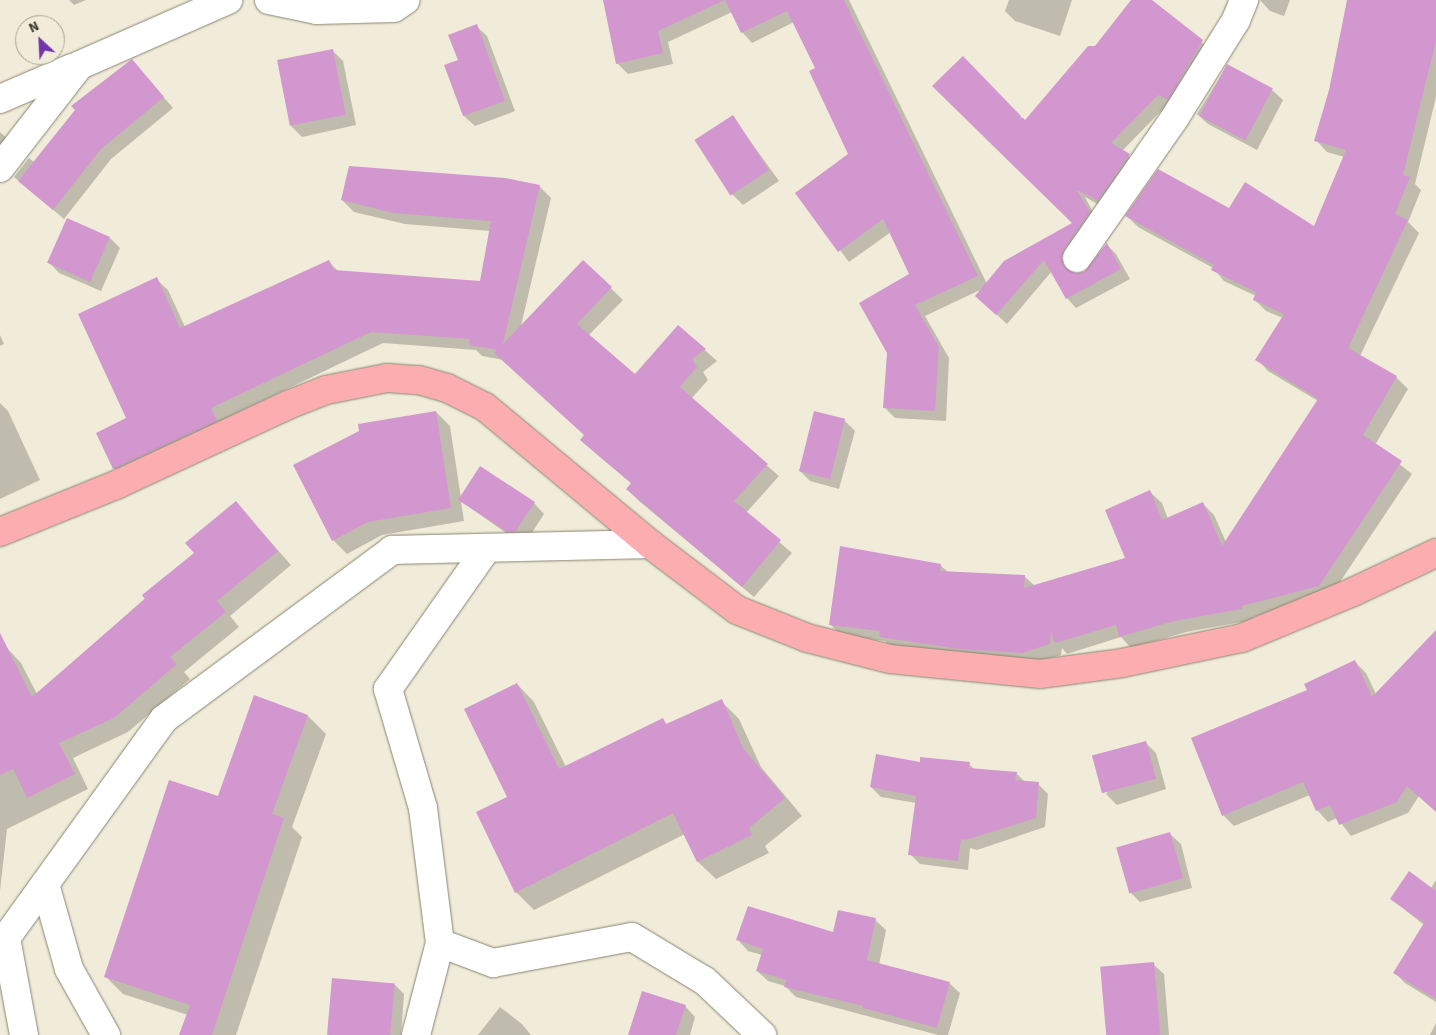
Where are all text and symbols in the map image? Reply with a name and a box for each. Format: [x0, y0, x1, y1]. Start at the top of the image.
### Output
north arrow [15, 15, 65, 65]
text: N [26, 16, 43, 38]

